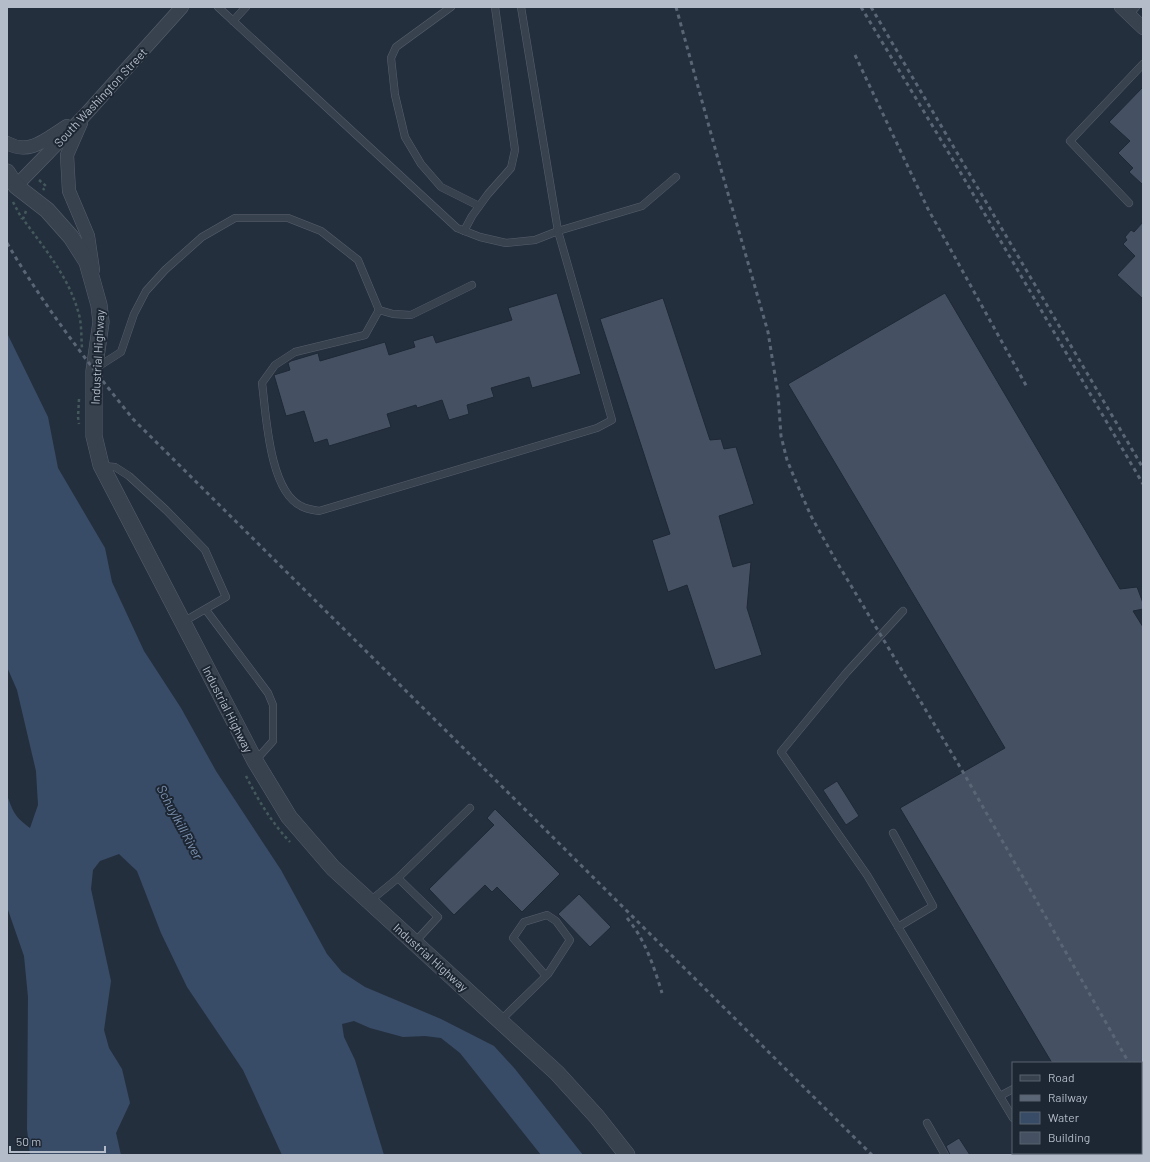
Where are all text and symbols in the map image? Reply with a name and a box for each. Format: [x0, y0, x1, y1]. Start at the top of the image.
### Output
street label: South Washington Street [51, 45, 149, 149]
street label: Industrial Highway [88, 309, 107, 405]
street label: Industrial Highway [200, 663, 256, 755]
water label: Schuylkill River [154, 782, 207, 862]
street label: Industrial Highway [391, 920, 471, 994]
legend [1012, 1062, 1142, 1154]
text: Road [1048, 1070, 1075, 1084]
text: Railway [1048, 1090, 1088, 1104]
text: Water [1048, 1110, 1080, 1124]
scale bar [10, 1128, 105, 1154]
text: Building [1048, 1130, 1090, 1144]
text: 50 m [16, 1134, 41, 1148]

